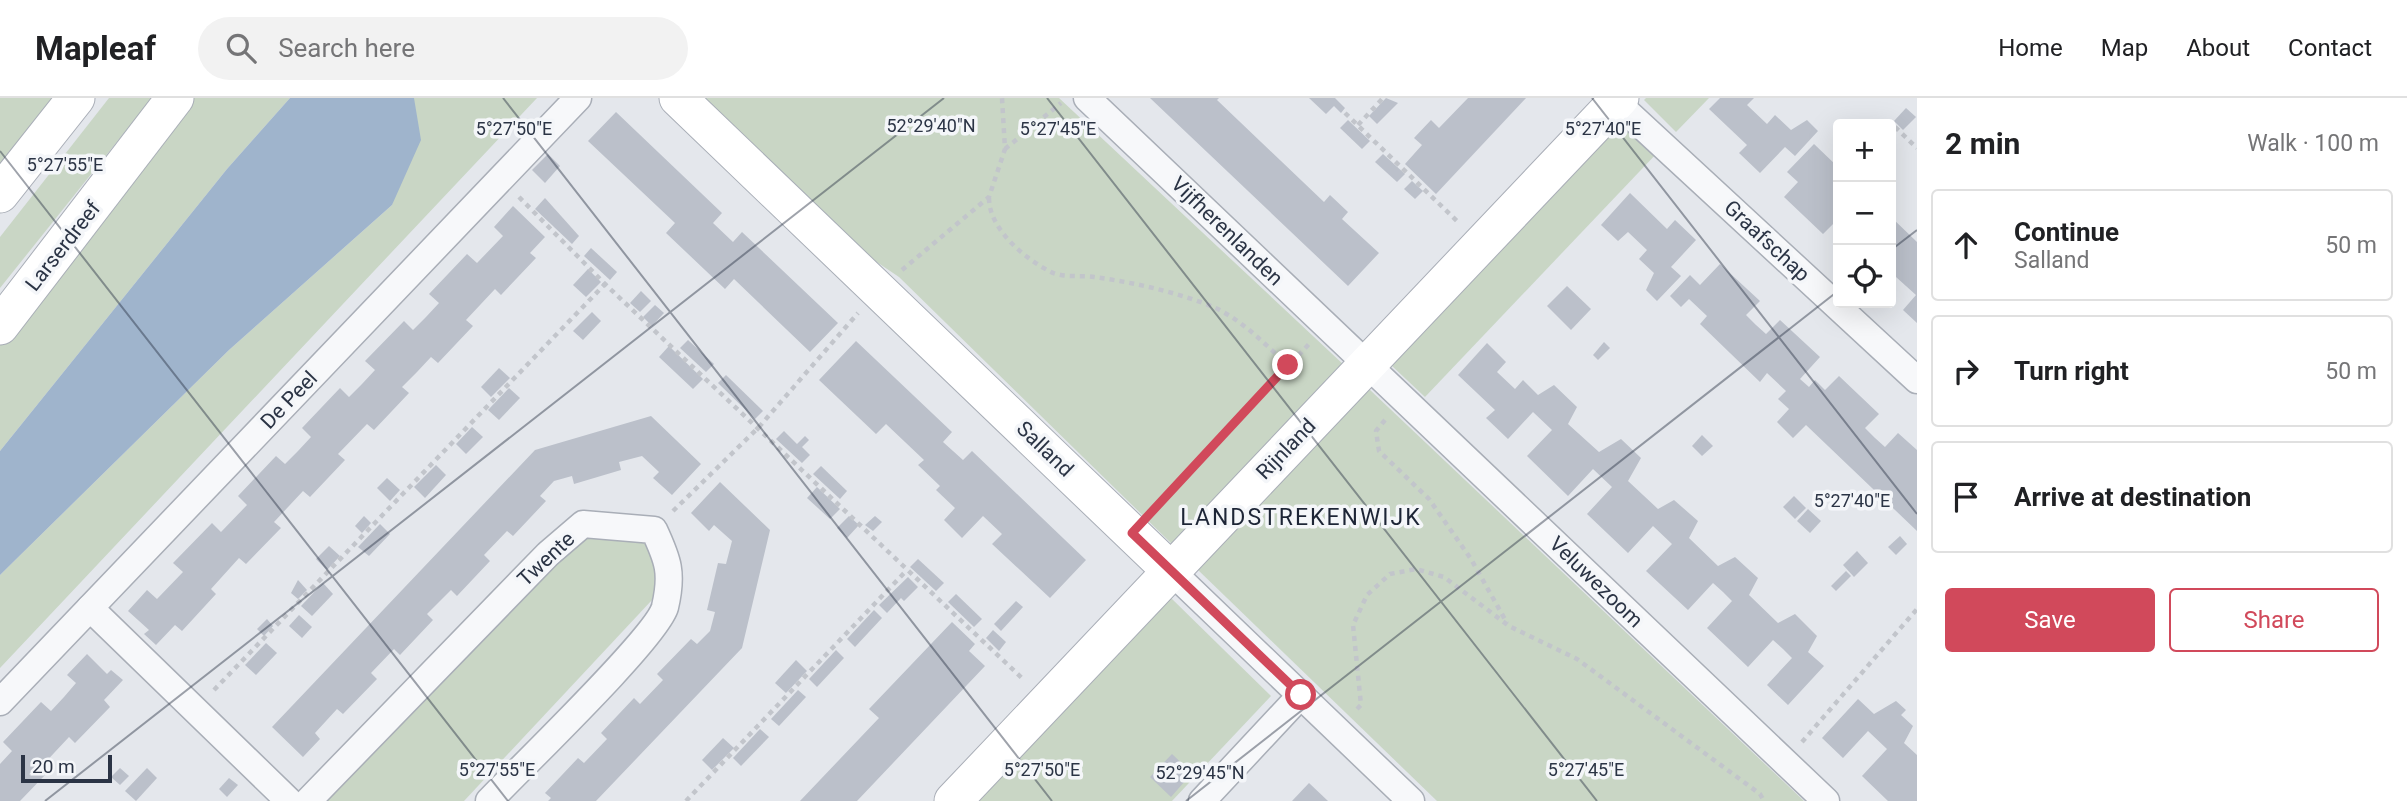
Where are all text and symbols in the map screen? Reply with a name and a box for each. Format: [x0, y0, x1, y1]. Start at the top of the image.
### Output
search box [198, 17, 688, 80]
text: Mapleaf [35, 29, 156, 68]
icon: search [222, 29, 260, 67]
text: Search here [278, 33, 415, 63]
text: Home [1998, 34, 2063, 62]
text: Map [2101, 34, 2148, 62]
text: About [2186, 34, 2250, 62]
text: Contact [2288, 34, 2372, 62]
text: 52°29'40"N [886, 115, 976, 136]
text: 5°27'50"E [476, 118, 552, 139]
text: 5°27'45"E [1020, 118, 1096, 139]
text: 5°27'40"E [1565, 118, 1641, 139]
map controls [1833, 119, 1896, 308]
button: + [1833, 119, 1896, 182]
text: 2 min [1945, 126, 2020, 161]
text: Walk · 100 m [2247, 130, 2379, 157]
text: 5°27'55"E [27, 154, 103, 175]
street label: Vijfherenlanden [1166, 172, 1288, 290]
button: − [1833, 182, 1896, 245]
street label: Graafschap [1719, 195, 1815, 287]
street label: Larserdreef [21, 196, 106, 296]
text: Continue [2014, 217, 2119, 247]
icon: ahead [1947, 226, 1985, 264]
text: 50 m [2325, 232, 2377, 259]
button: locate [1833, 245, 1896, 308]
text: Salland [2014, 247, 2090, 274]
route end [1272, 349, 1303, 380]
icon: right [1947, 352, 1985, 390]
text: Turn right [2014, 356, 2129, 386]
text: 50 m [2325, 358, 2377, 385]
street label: De Peel [256, 366, 322, 434]
street label: Rijnland [1251, 414, 1321, 484]
street label: Salland [1012, 416, 1078, 482]
icon: arrive [1947, 478, 1985, 516]
text: Arrive at destination [2014, 482, 2251, 512]
text: 5°27'40"E [1814, 490, 1890, 511]
district label: LANDSTREKENWIJK [1180, 504, 1422, 531]
street label: Twente [513, 527, 579, 591]
street label: Veluwezoom [1544, 532, 1648, 632]
button: Save [1945, 588, 2155, 652]
button: Share [2169, 588, 2379, 652]
route start [1285, 679, 1316, 710]
scale bar [21, 752, 112, 784]
text: 20 m [32, 755, 75, 778]
text: 5°27'55"E [459, 759, 535, 780]
text: 5°27'50"E [1004, 759, 1080, 780]
text: 5°27'45"E [1548, 759, 1624, 780]
text: 52°29'45"N [1155, 762, 1245, 783]

